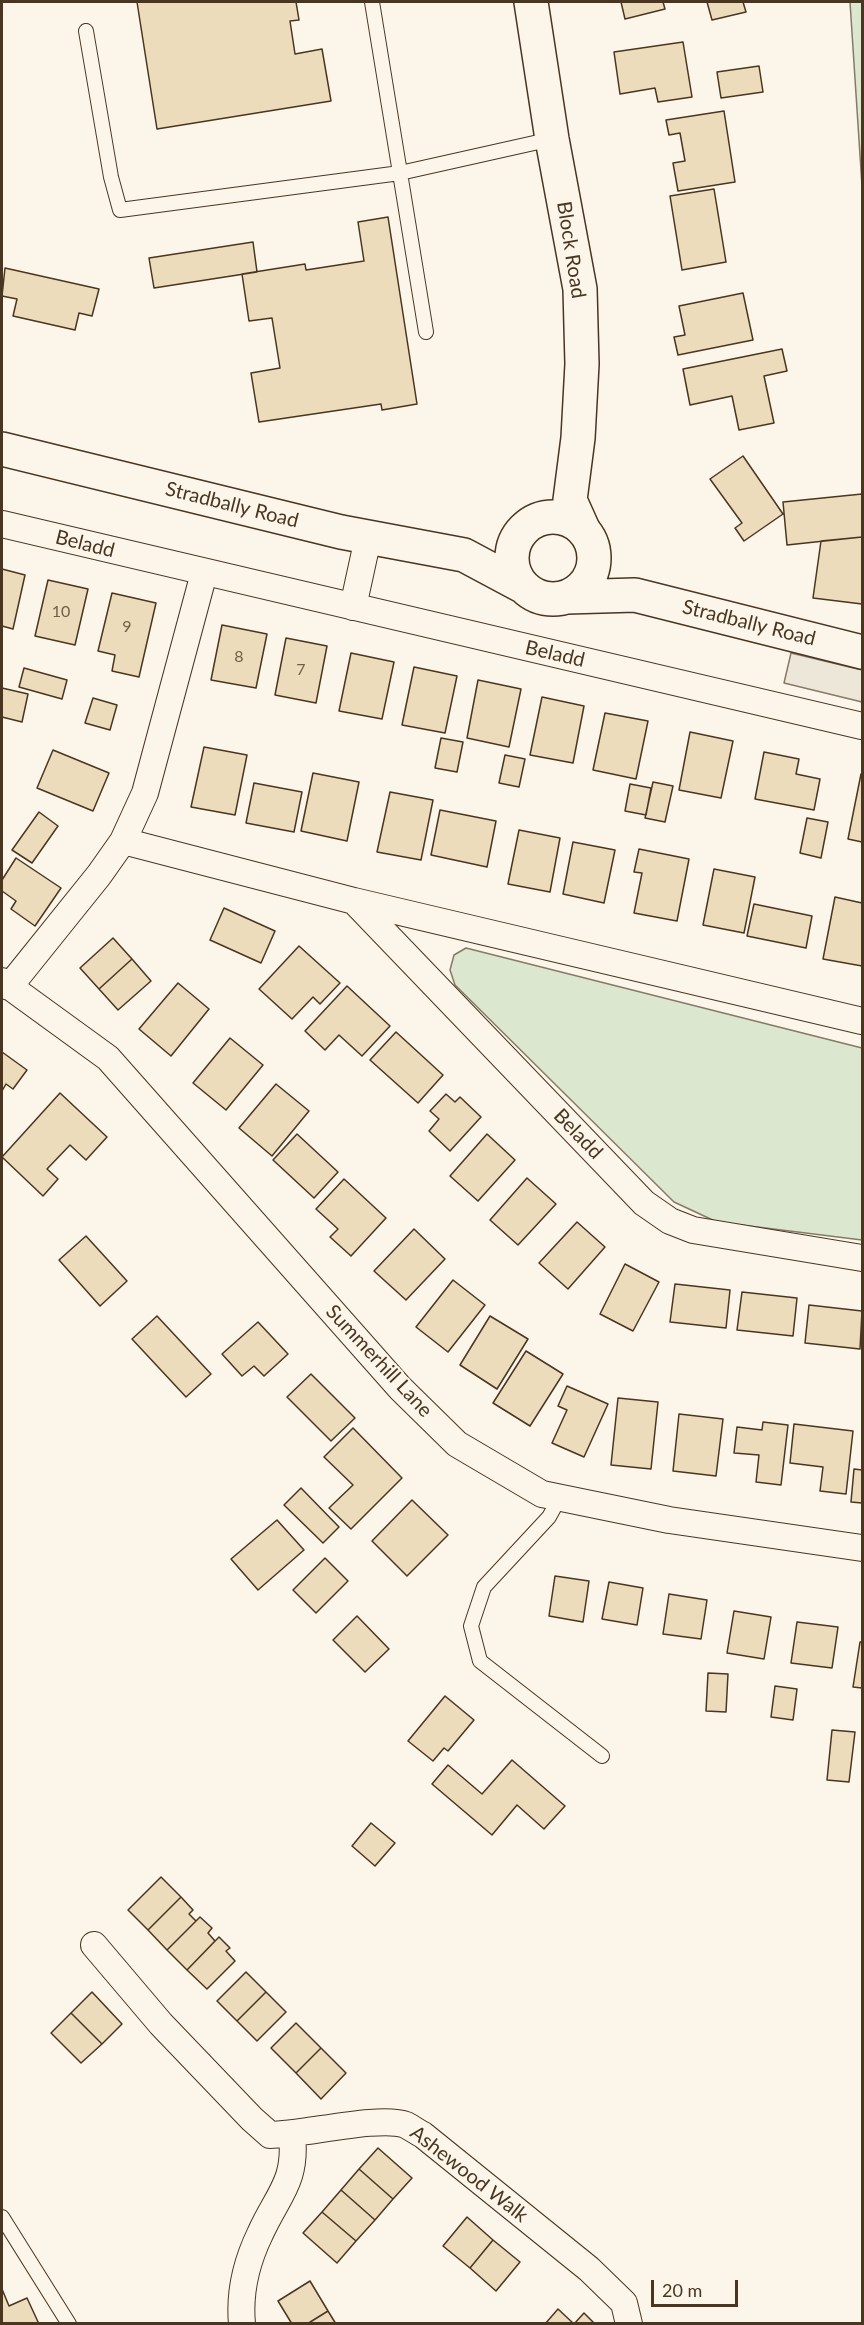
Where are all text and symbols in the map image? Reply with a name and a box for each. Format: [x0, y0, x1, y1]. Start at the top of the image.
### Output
street label: Block Road [551, 200, 591, 300]
street label: Stradbally Road [163, 477, 301, 533]
street label: Beladd [53, 525, 117, 563]
street label: Stradbally Road [680, 595, 818, 651]
house number: 10 [52, 602, 70, 622]
house number: 9 [122, 617, 132, 637]
street label: Beladd [523, 636, 587, 672]
house number: 8 [234, 647, 244, 667]
house number: 7 [296, 660, 306, 680]
street label: Beladd [548, 1104, 608, 1164]
street label: Summerhill Lane [321, 1300, 437, 1422]
street label: Ashewood Walk [405, 2121, 533, 2227]
scale bar [654, 2268, 741, 2306]
text: 20 m [662, 2279, 702, 2301]

